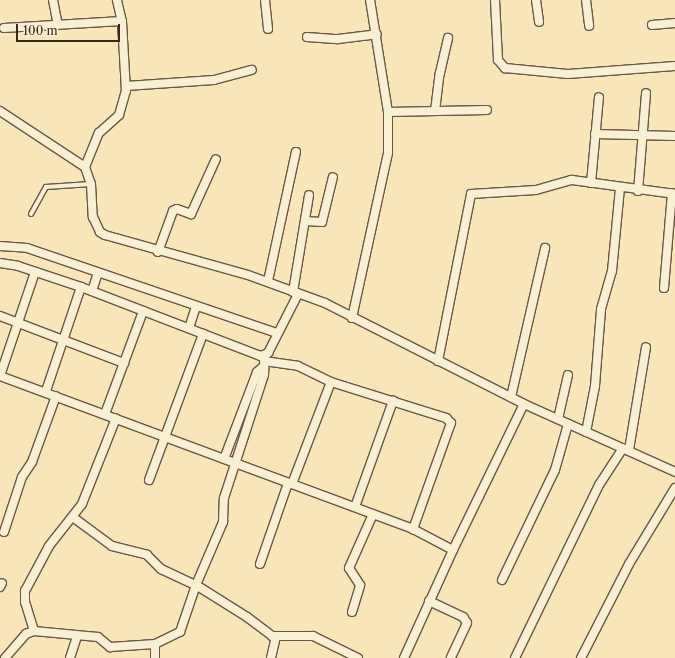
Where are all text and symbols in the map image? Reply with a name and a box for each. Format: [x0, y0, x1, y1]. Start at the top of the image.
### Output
scale bar [18, 16, 122, 42]
text: 100 m [23, 23, 58, 38]

